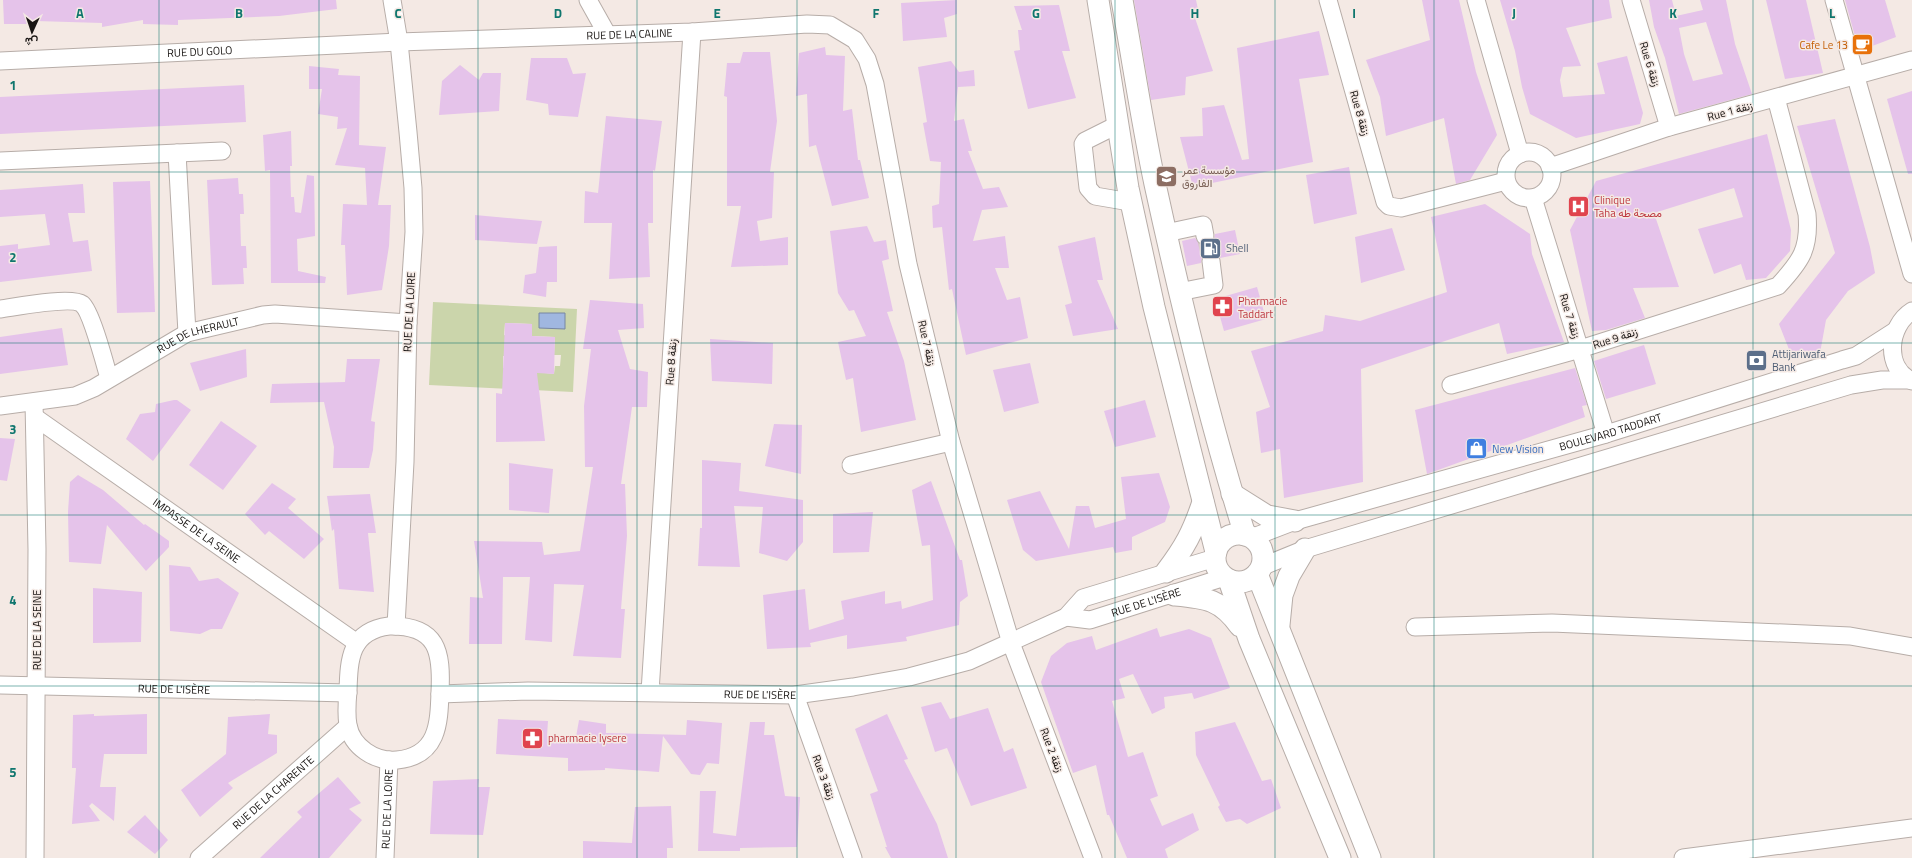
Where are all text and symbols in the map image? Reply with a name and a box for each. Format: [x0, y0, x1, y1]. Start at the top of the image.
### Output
text: A [76, 3, 84, 23]
text: B [235, 3, 243, 23]
text: C [394, 3, 402, 23]
text: D [554, 3, 562, 23]
text: E [713, 3, 721, 23]
text: F [873, 3, 880, 23]
text: G [1032, 3, 1040, 23]
text: H [1191, 3, 1199, 23]
text: I [1352, 3, 1356, 23]
text: J [1512, 3, 1516, 23]
text: K [1669, 3, 1677, 23]
text: L [1829, 3, 1835, 23]
north arrow [12, 12, 52, 52]
street label: RUE DE LA CALINE [586, 25, 673, 44]
cafe icon: Cafe Le 13 [1850, 32, 1876, 58]
text: ش [24, 34, 38, 50]
place label: Cafe Le 13 [1799, 37, 1848, 53]
street label: Rue 6 زنقة [1636, 39, 1665, 89]
street label: RUE DU GOLO [167, 42, 233, 61]
text: 1 [9, 75, 17, 95]
street label: Rue 8 زنقة [1346, 88, 1374, 138]
street label: Rue 1 زنقة [1705, 97, 1755, 125]
place label: مؤسسة عمر الفاروق [1181, 162, 1235, 191]
school or university icon: مؤسسة عمر الفاروق [1153, 163, 1179, 189]
place label: Clinique Taha مصحة طه [1594, 192, 1662, 221]
hospital icon: Clinique Taha مصحة طه [1566, 193, 1592, 219]
fuel station icon: Shell [1198, 235, 1224, 261]
place label: Shell [1226, 240, 1249, 256]
text: 2 [9, 247, 17, 267]
street label: RUE DE LA LOIRE [399, 272, 419, 352]
street label: Rue 7 زنقة [1556, 291, 1585, 341]
place label: Pharmacie Taddart [1238, 293, 1288, 322]
pharmacy icon: Pharmacie Taddart [1209, 294, 1235, 320]
street label: RUE DE LHERAULT [154, 313, 241, 357]
street label: Rue 7 زنقة [914, 319, 940, 368]
street label: Rue 9 زنقة [1590, 323, 1640, 353]
street label: Rue 8 زنقة [661, 338, 681, 386]
place label: Attijariwafa Bank [1772, 346, 1826, 375]
bank icon: Attijariwafa Bank [1744, 347, 1770, 373]
street label: BOULEVARD TADDART [1557, 409, 1664, 455]
text: 3 [9, 419, 17, 439]
shop icon: New Vision [1463, 436, 1489, 462]
place label: New Vision [1492, 441, 1544, 457]
street label: IMPASSE DE LA SEINE [150, 494, 243, 567]
street label: RUE DE L'ISÈRE [1109, 584, 1183, 621]
text: 4 [9, 590, 17, 610]
street label: RUE DE LA SEINE [29, 590, 45, 670]
street label: RUE DE L'ISÈRE [138, 680, 210, 698]
street label: RUE DE L'ISÈRE [724, 686, 796, 703]
pharmacy icon: pharmacie lysere [520, 725, 546, 751]
street label: Rue 2 زنقة [1036, 725, 1068, 775]
place label: pharmacie lysere [548, 730, 627, 746]
street label: RUE DE LA CHARENTE [229, 752, 318, 833]
street label: Rue 3 زنقة [809, 752, 840, 802]
text: 5 [9, 762, 17, 782]
street label: RUE DE LA LOIRE [377, 769, 397, 849]

